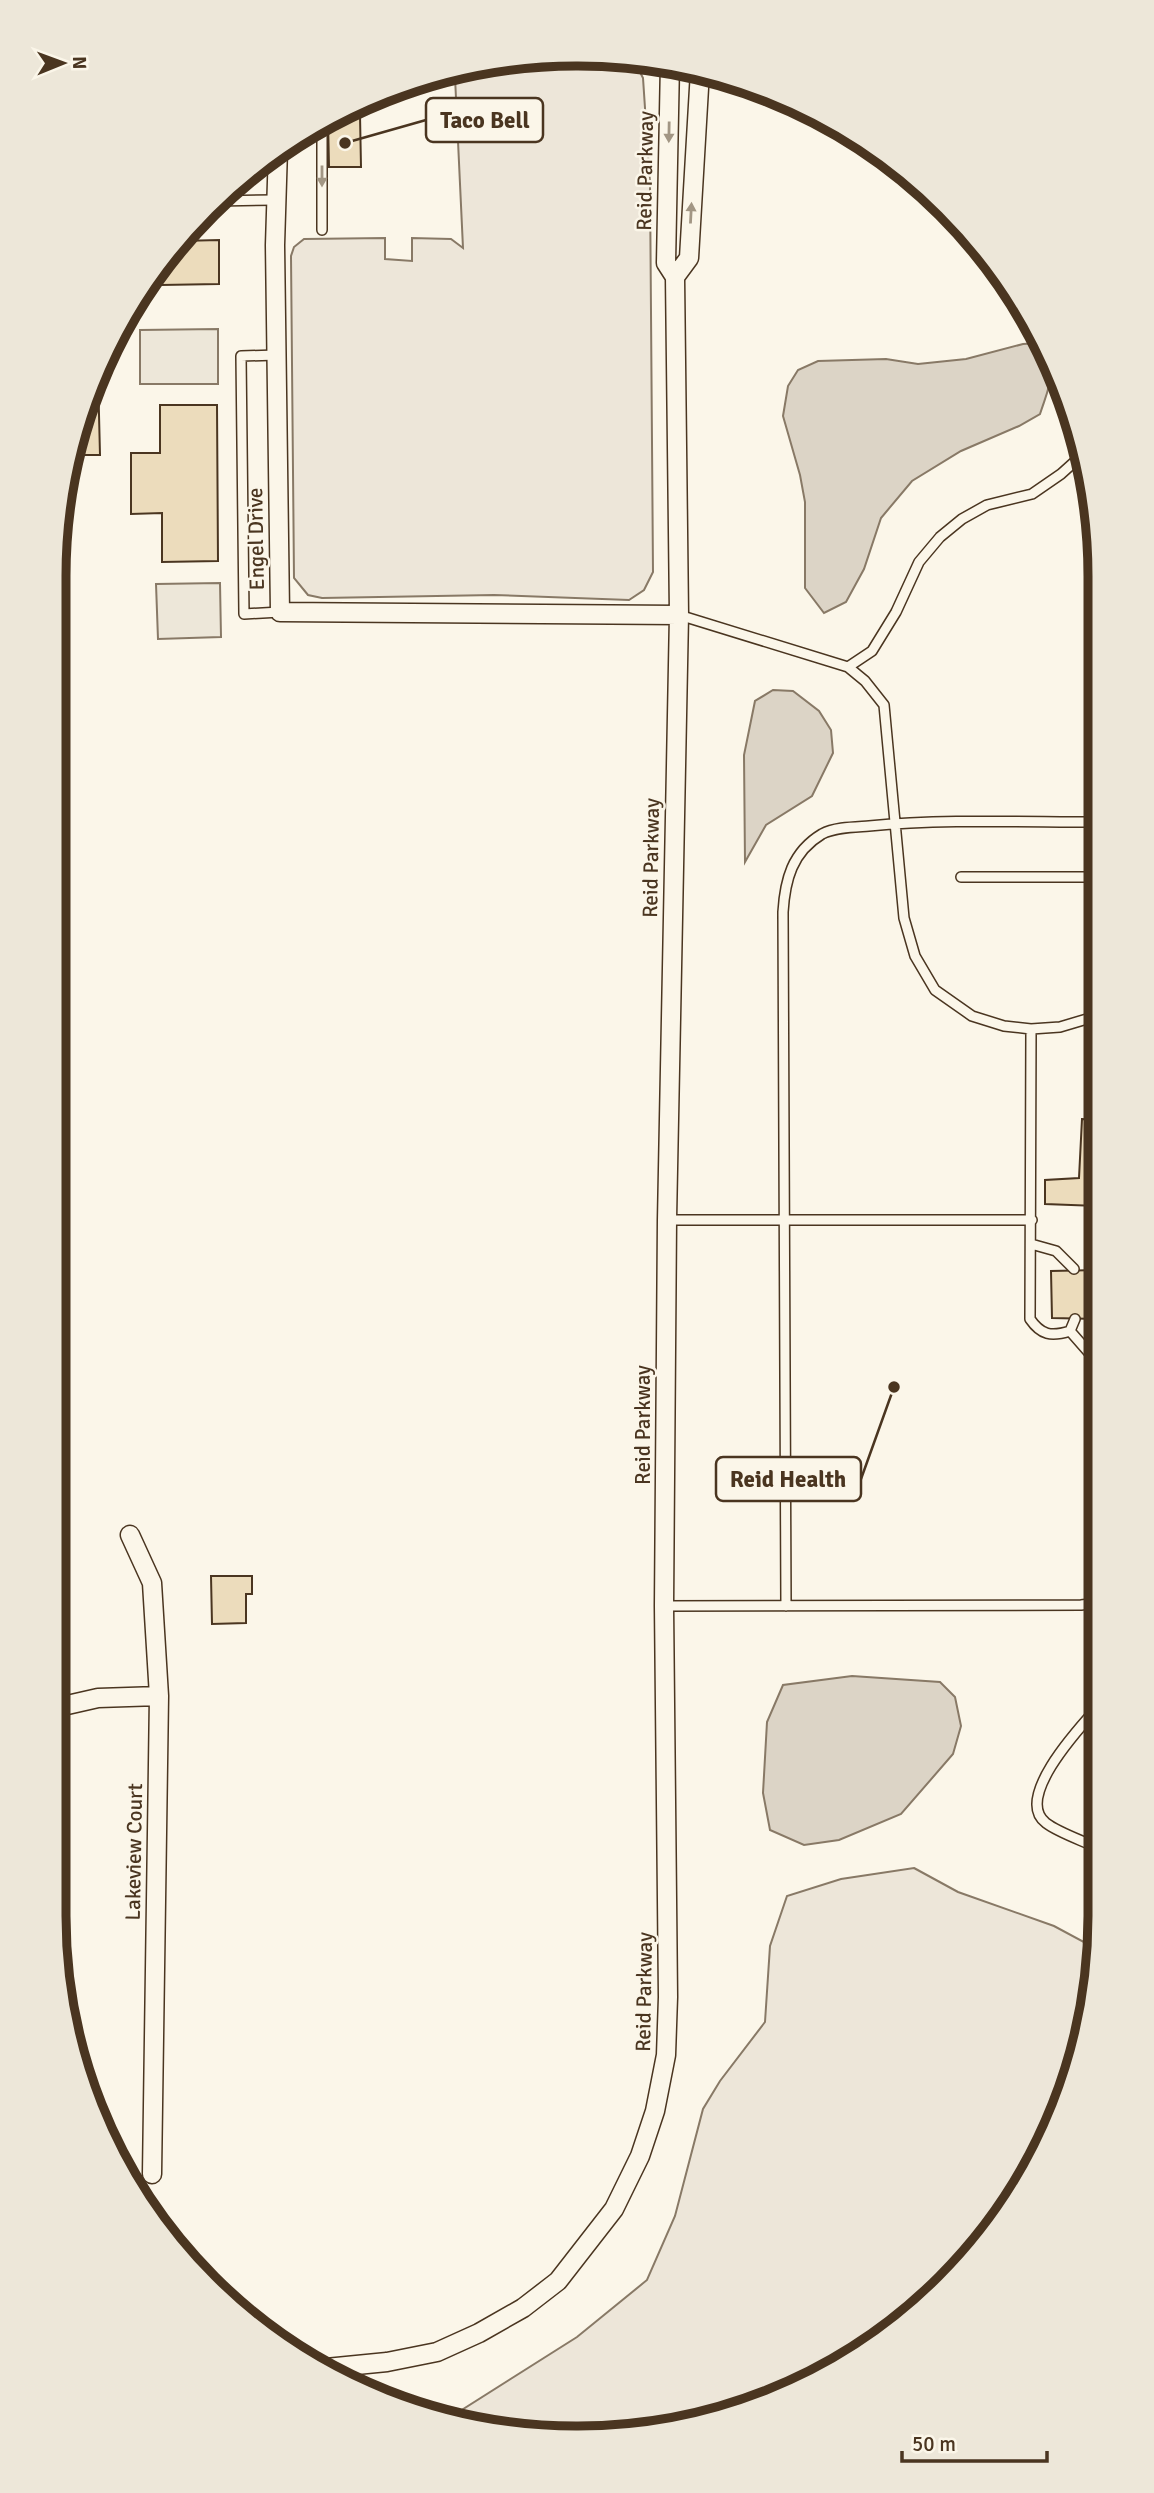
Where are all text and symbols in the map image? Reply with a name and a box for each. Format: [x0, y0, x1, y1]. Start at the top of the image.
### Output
north arrow [28, 28, 98, 98]
text: N [67, 56, 91, 70]
callout: Taco Bell [426, 98, 543, 142]
text: Taco Bell [440, 106, 530, 135]
street label: Reid Parkway [631, 111, 659, 231]
one-way arrow [663, 121, 674, 143]
one-way arrow [316, 166, 328, 188]
one-way arrow [686, 202, 697, 224]
street label: Engel Drive [242, 487, 270, 591]
street label: Reid Parkway [637, 798, 665, 918]
street label: Reid Parkway [630, 1365, 656, 1485]
callout: Reid Health [716, 1457, 861, 1501]
text: Reid Health [730, 1465, 846, 1494]
street label: Lakeview Court [120, 1783, 148, 1921]
street label: Reid Parkway [630, 1932, 658, 2052]
scale bar [902, 2420, 1047, 2464]
text: 50 m [912, 2431, 956, 2457]

